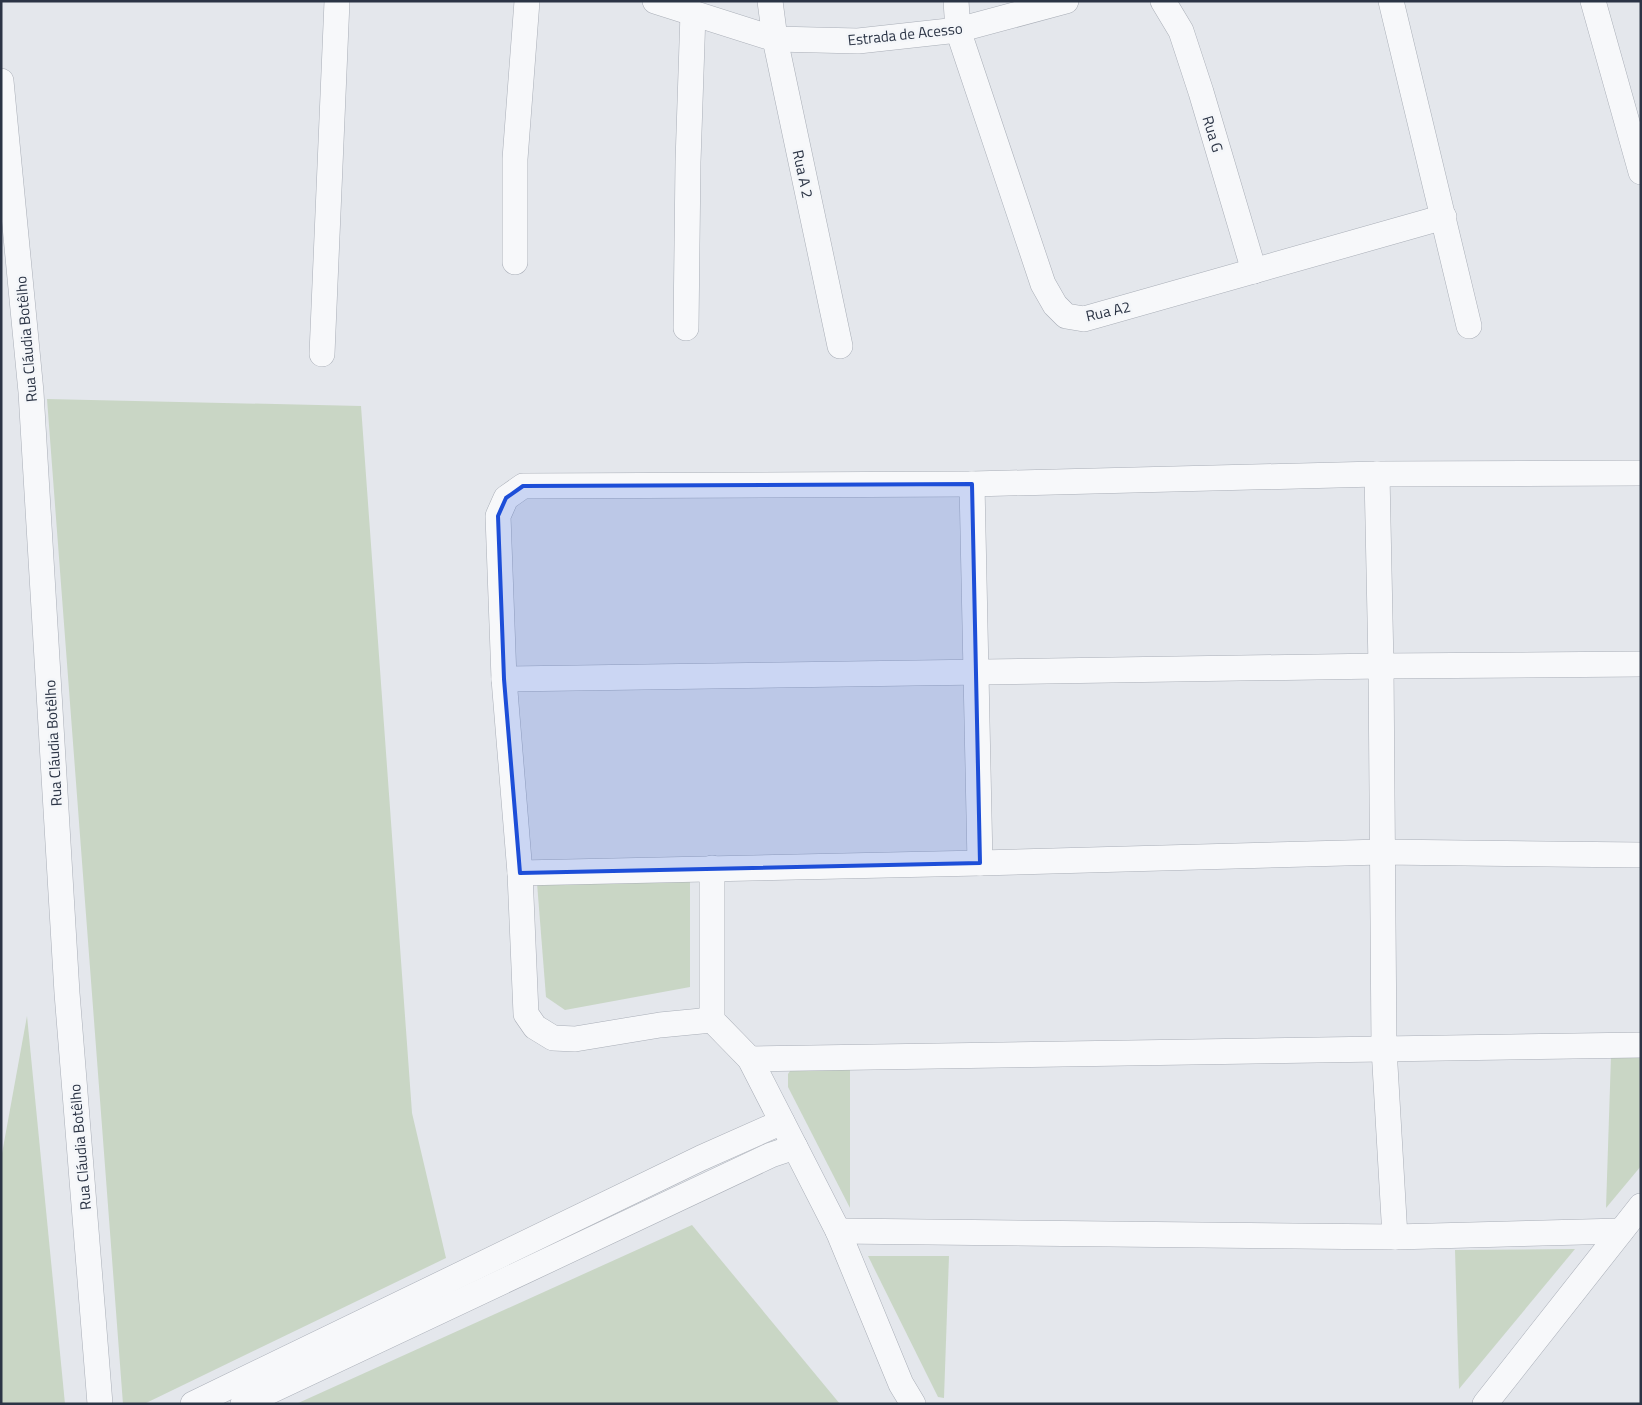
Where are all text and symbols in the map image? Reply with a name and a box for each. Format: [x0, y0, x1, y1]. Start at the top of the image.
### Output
street label: Estrada de Acesso [846, 17, 964, 51]
street label: Rua G [1197, 113, 1229, 155]
street label: Rua A 2 [787, 148, 819, 200]
street label: Rua Cláudia Botêlho [9, 275, 43, 403]
street label: Rua A2 [1083, 295, 1133, 327]
street label: Rua Cláudia Botêlho [38, 679, 68, 807]
street label: Rua Cláudia Botêlho [63, 1083, 97, 1211]

